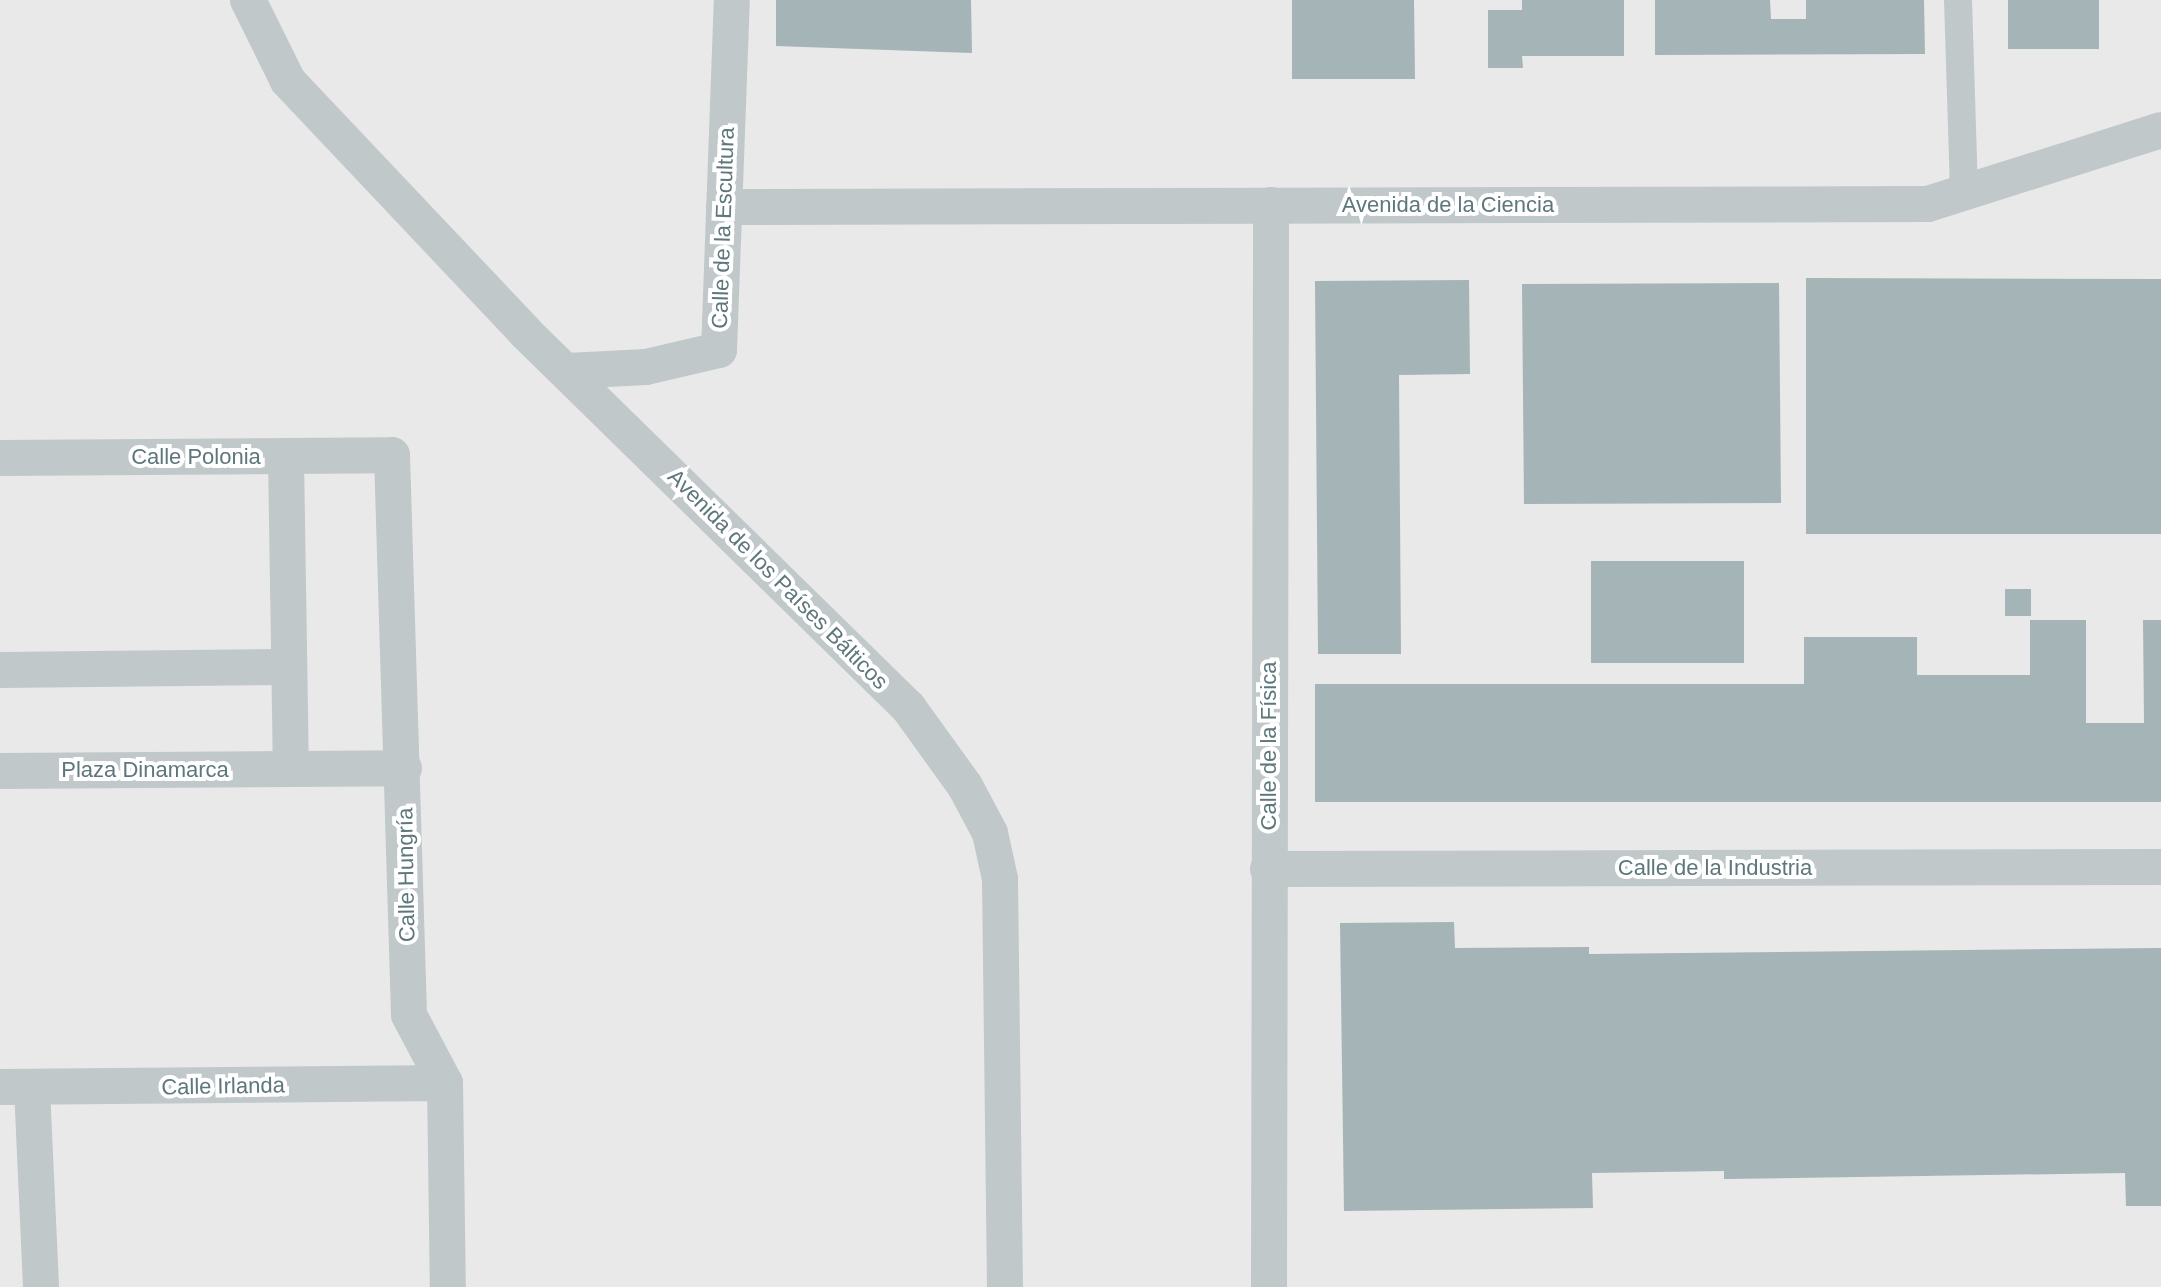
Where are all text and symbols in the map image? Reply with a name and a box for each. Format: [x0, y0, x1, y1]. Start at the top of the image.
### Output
street label: Calle de la Escultura [706, 127, 740, 329]
street label: Avenida de la Ciencia [1342, 192, 1554, 218]
street label: Calle Polonia [131, 444, 261, 470]
street label: Avenida de los Países Bálticos [662, 463, 894, 695]
street label: Calle de la Física [1256, 662, 1282, 830]
street label: Plaza Dinamarca [61, 757, 229, 783]
street label: Calle Hungría [392, 808, 420, 942]
street label: Calle de la Industria [1618, 855, 1812, 881]
street label: Calle Irlanda [161, 1072, 285, 1100]

